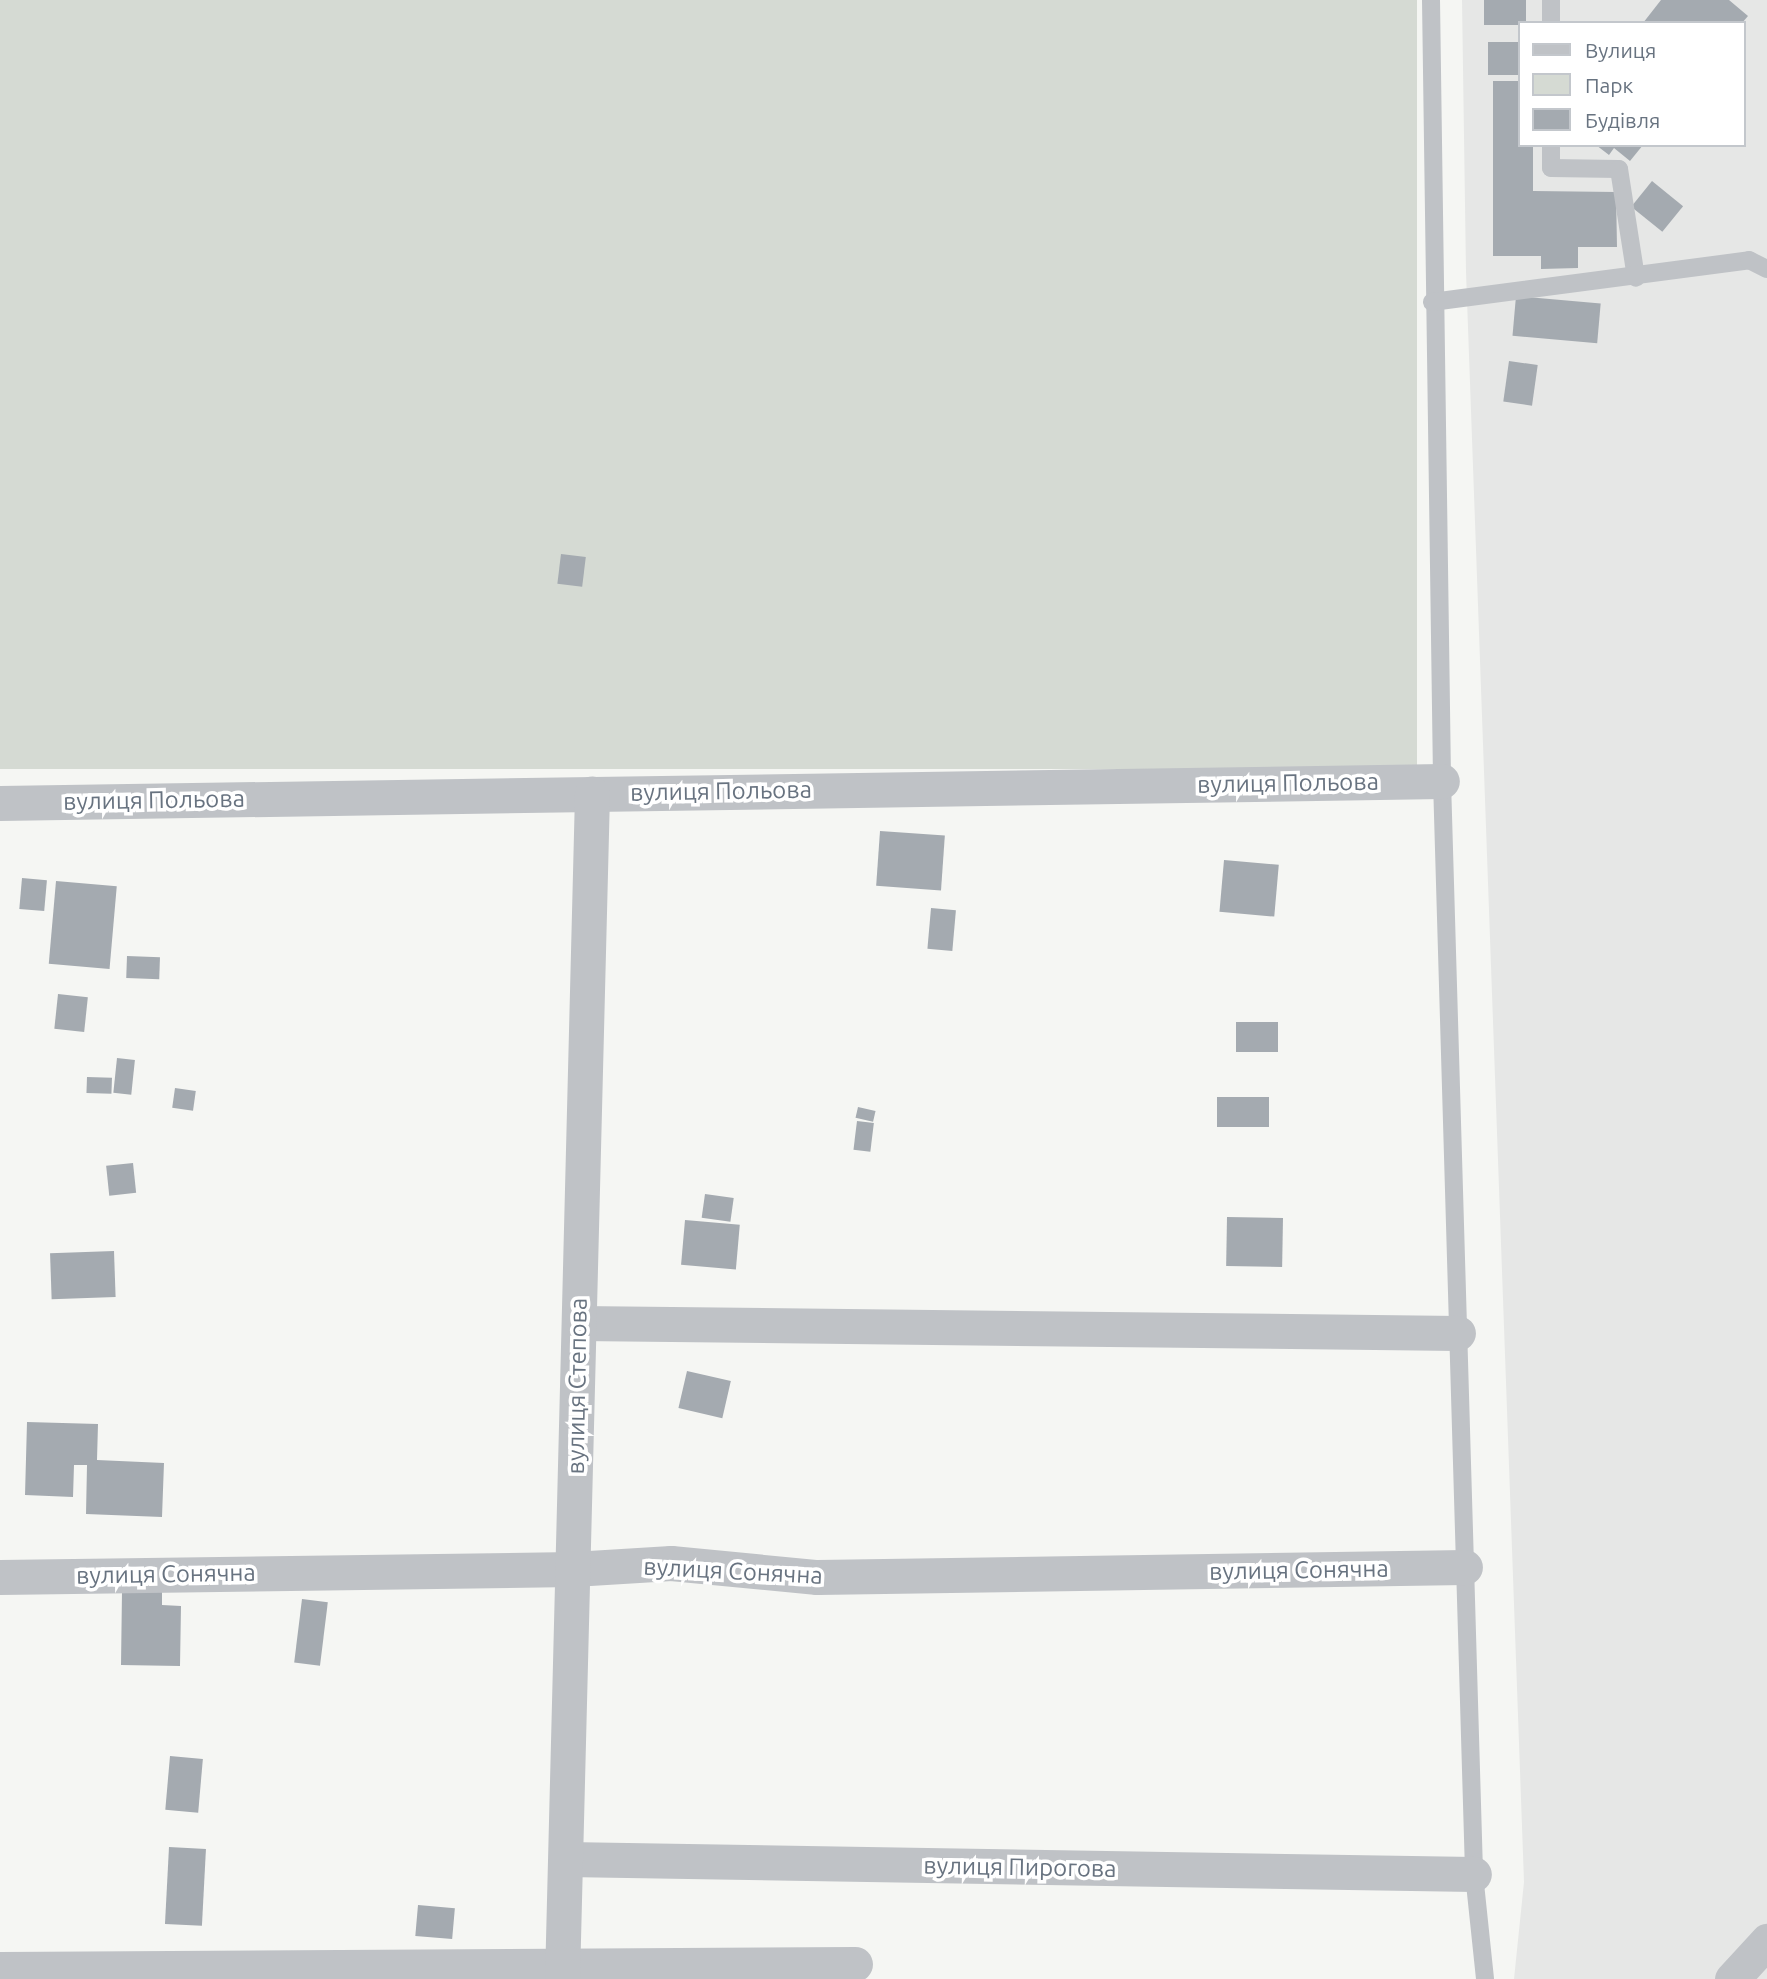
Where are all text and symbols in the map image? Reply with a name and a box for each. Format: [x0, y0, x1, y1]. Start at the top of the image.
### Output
legend [1518, 21, 1746, 147]
text: Вулиця [1585, 38, 1656, 62]
text: Парк [1585, 73, 1633, 97]
text: Будівля [1585, 108, 1660, 132]
street label: вулиця Польова [1197, 767, 1379, 799]
street label: вулиця Польова [630, 775, 812, 807]
street label: вулиця Польова [63, 784, 245, 816]
street label: вулиця Степова [561, 1297, 593, 1475]
street label: вулиця Сонячна [643, 1552, 823, 1590]
street label: вулиця Сонячна [1209, 1554, 1389, 1586]
street label: вулиця Сонячна [76, 1558, 256, 1590]
street label: вулиця Пирогова [923, 1851, 1117, 1883]

